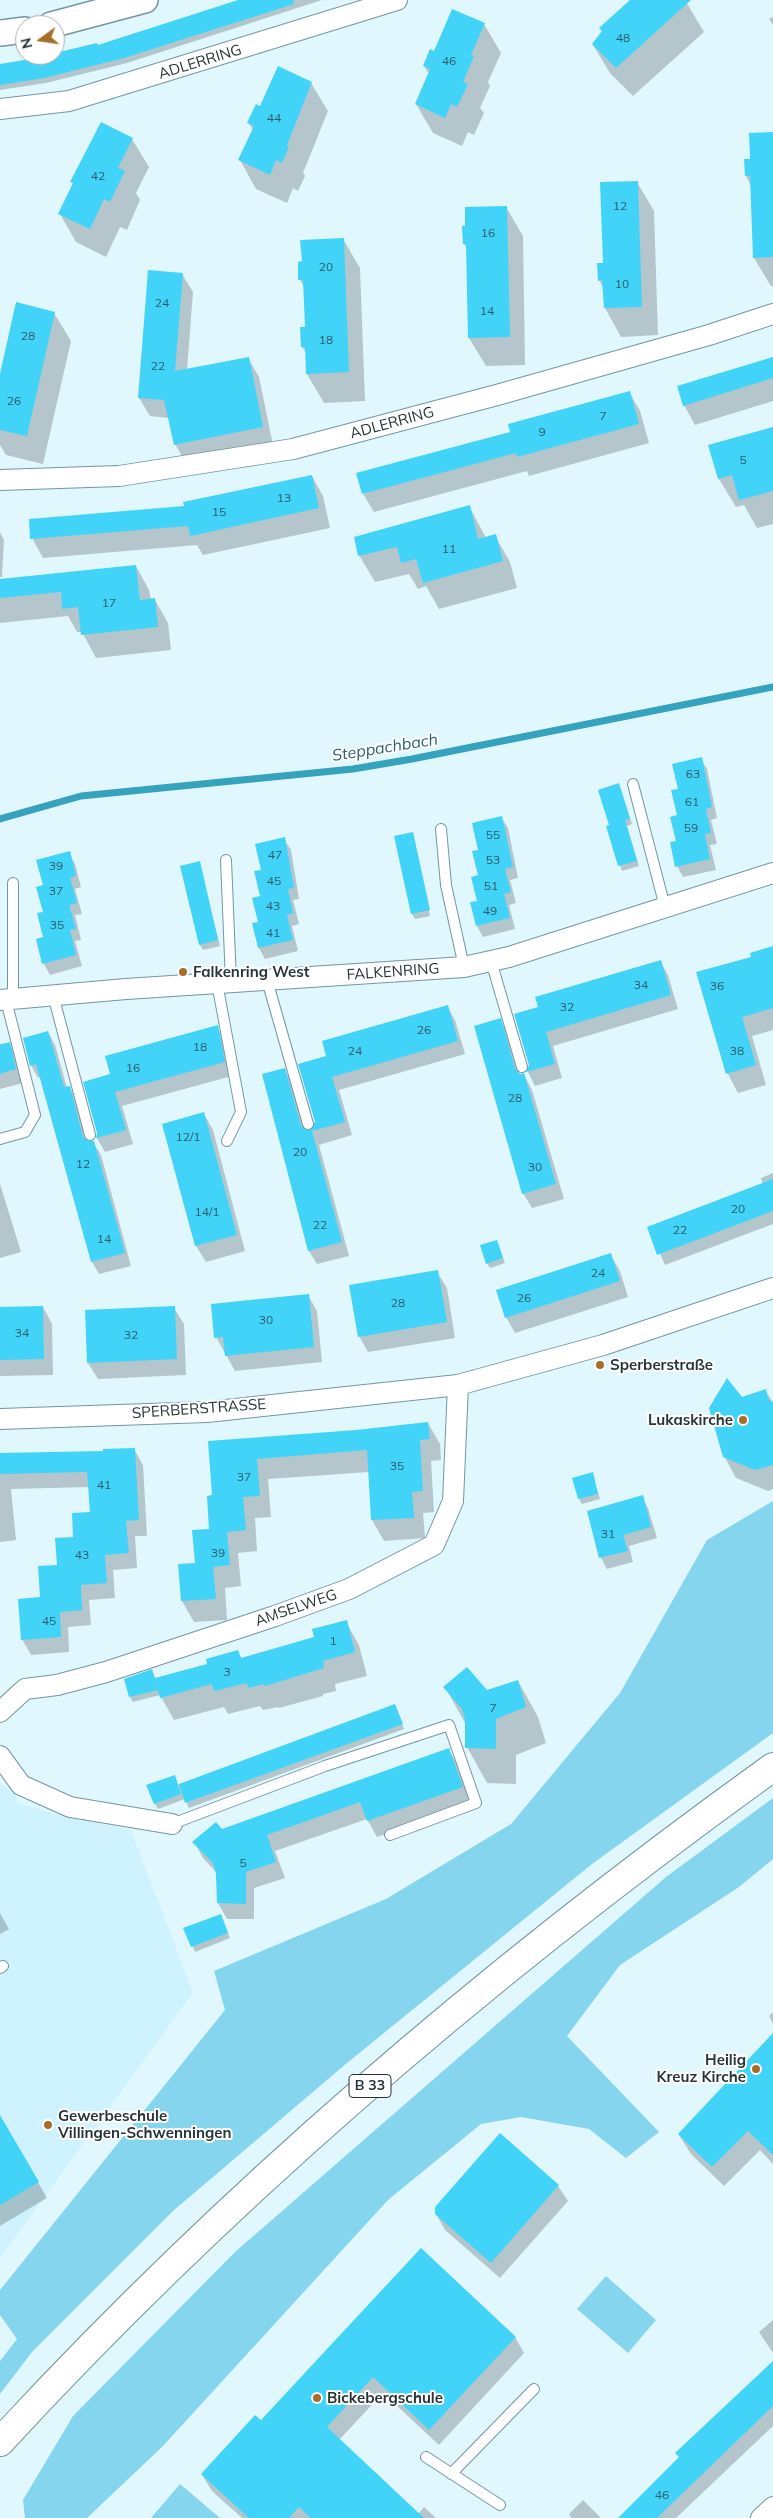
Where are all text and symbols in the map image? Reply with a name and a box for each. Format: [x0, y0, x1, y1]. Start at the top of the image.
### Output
north arrow [15, 15, 65, 65]
house number: 48 [616, 31, 630, 45]
text: N [16, 36, 36, 51]
street label: ADLERRING [156, 41, 244, 83]
house number: 46 [442, 54, 456, 68]
house number: 44 [267, 111, 281, 125]
house number: 42 [91, 169, 105, 183]
house number: 12 [613, 199, 627, 213]
house number: 16 [481, 226, 495, 240]
house number: 20 [319, 260, 333, 274]
house number: 10 [615, 277, 629, 291]
house number: 24 [155, 296, 169, 310]
house number: 14 [480, 304, 494, 318]
house number: 28 [21, 329, 35, 343]
house number: 18 [319, 333, 333, 347]
house number: 22 [151, 359, 165, 373]
house number: 26 [7, 394, 21, 408]
street label: ADLERRING [348, 403, 436, 443]
house number: 7 [599, 409, 607, 423]
house number: 9 [538, 425, 546, 439]
house number: 5 [739, 453, 747, 467]
house number: 13 [277, 491, 291, 505]
house number: 15 [212, 505, 226, 519]
house number: 11 [442, 542, 456, 556]
house number: 17 [102, 596, 116, 610]
water label: Steppachbach [331, 730, 439, 766]
house number: 63 [686, 767, 700, 781]
house number: 61 [685, 795, 699, 809]
house number: 59 [684, 821, 698, 835]
house number: 55 [486, 828, 500, 842]
house number: 47 [268, 848, 282, 862]
house number: 53 [486, 853, 500, 867]
house number: 39 [49, 859, 63, 873]
house number: 45 [267, 874, 281, 888]
house number: 51 [484, 879, 498, 893]
house number: 37 [49, 884, 63, 898]
house number: 43 [266, 899, 280, 913]
house number: 49 [483, 904, 497, 918]
house number: 35 [50, 918, 64, 932]
house number: 41 [266, 926, 280, 940]
street label: FALKENRING [346, 960, 440, 984]
place label: Falkenring West [193, 963, 309, 981]
marker: Falkenring West [177, 966, 189, 978]
house number: 34 [634, 978, 648, 992]
house number: 36 [710, 979, 724, 993]
house number: 32 [560, 1000, 574, 1014]
house number: 26 [417, 1023, 431, 1037]
house number: 18 [193, 1040, 207, 1054]
house number: 24 [348, 1044, 362, 1058]
house number: 38 [730, 1044, 744, 1058]
house number: 16 [126, 1061, 140, 1075]
house number: 28 [508, 1091, 522, 1105]
house number: 12/1 [175, 1130, 201, 1144]
house number: 20 [293, 1145, 307, 1159]
house number: 12 [76, 1157, 90, 1171]
house number: 30 [528, 1160, 542, 1174]
house number: 20 [731, 1202, 745, 1216]
house number: 14/1 [194, 1205, 220, 1219]
house number: 22 [313, 1218, 327, 1232]
house number: 22 [673, 1223, 687, 1237]
house number: 14 [97, 1232, 111, 1246]
house number: 24 [591, 1266, 605, 1280]
house number: 26 [517, 1291, 531, 1305]
house number: 28 [391, 1296, 405, 1310]
house number: 30 [259, 1313, 273, 1327]
house number: 34 [15, 1326, 29, 1340]
house number: 32 [124, 1328, 138, 1342]
place label: Sperberstraße [610, 1356, 713, 1374]
marker: Sperberstraße [594, 1359, 606, 1371]
street label: SPERBERSTRASSE [131, 1395, 267, 1423]
place label: Lukaskirche [648, 1411, 733, 1429]
marker: Lukaskirche [737, 1414, 749, 1426]
house number: 35 [390, 1459, 404, 1473]
house number: 37 [237, 1470, 251, 1484]
house number: 41 [97, 1478, 111, 1492]
house number: 31 [601, 1527, 615, 1541]
house number: 39 [211, 1546, 225, 1560]
house number: 43 [75, 1548, 89, 1562]
street label: AMSELWEG [253, 1586, 339, 1630]
house number: 45 [42, 1614, 56, 1628]
house number: 1 [329, 1634, 337, 1648]
house number: 3 [223, 1665, 231, 1679]
house number: 7 [489, 1701, 497, 1715]
house number: 5 [239, 1856, 247, 1870]
place label: Heilig Kreuz Kirche [657, 2051, 746, 2086]
marker: Heilig Kreuz Kirche [750, 2063, 762, 2075]
road number: B 33 [349, 2074, 391, 2098]
place label: Gewerbeschule Villingen-Schwenningen [58, 2107, 232, 2142]
marker: Gewerbeschule Villingen-Schwenningen [42, 2119, 54, 2131]
place label: Bickebergschule [327, 2389, 443, 2407]
marker: Bickebergschule [311, 2392, 323, 2404]
house number: 46 [655, 2488, 669, 2502]

